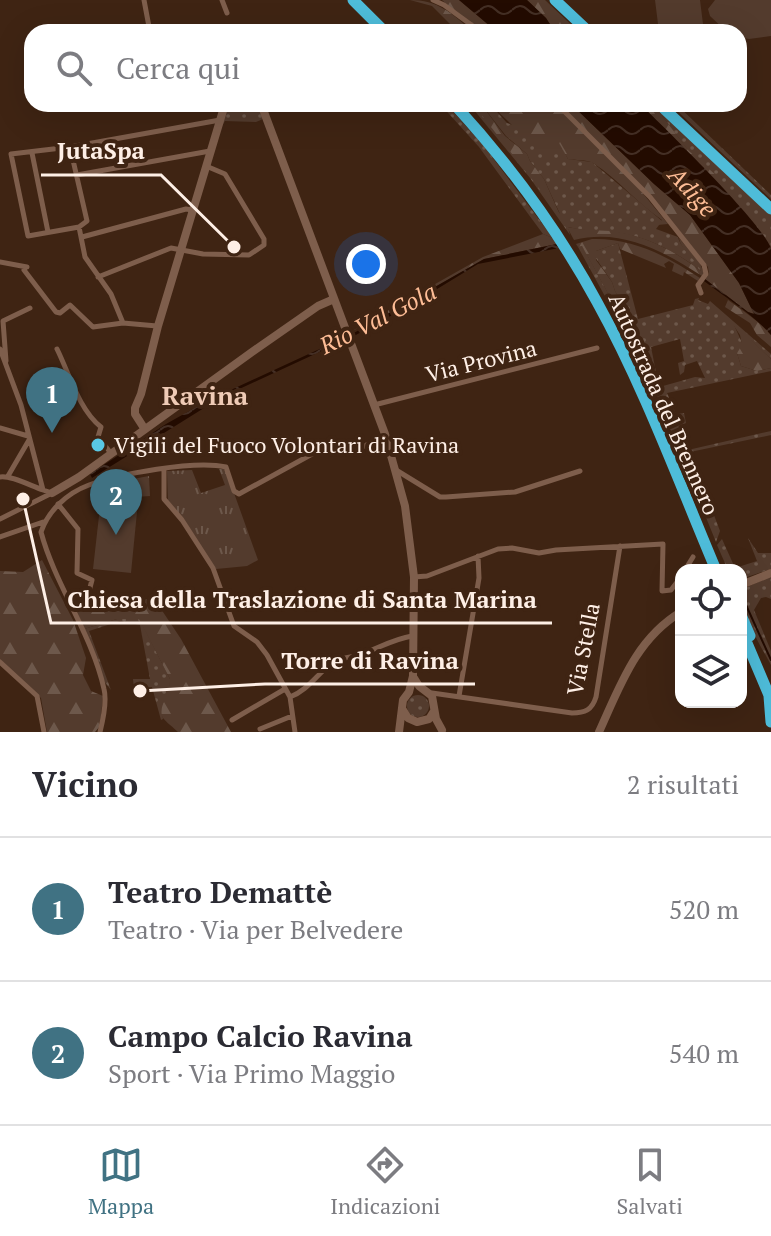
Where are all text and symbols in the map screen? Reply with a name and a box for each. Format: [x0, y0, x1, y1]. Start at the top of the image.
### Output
search box [24, 24, 747, 112]
icon: search [52, 46, 96, 90]
text: Cerca qui [116, 48, 240, 88]
callout: JutaSpa [41, 127, 161, 175]
text: JutaSpa [57, 134, 146, 166]
water label: Adige [660, 158, 724, 224]
your location [346, 244, 386, 284]
water label: Rio Val Gola [313, 275, 442, 362]
street label: Autostrada del Brennero [602, 288, 727, 519]
street label: Via Provina [422, 333, 539, 388]
pin: 1 [26, 367, 78, 433]
district label: Ravina [162, 378, 249, 412]
place label: Vigili del Fuoco Volontari di Ravina [114, 430, 459, 459]
marker: Vigili del Fuoco Volontari di Ravina [89, 436, 107, 454]
pin: 2 [90, 469, 142, 535]
map controls [675, 564, 747, 708]
button: locate [675, 564, 747, 636]
callout: Chiesa della Traslazione di Santa Marina [51, 575, 552, 623]
text: Chiesa della Traslazione di Santa Marina [67, 583, 537, 615]
street label: Via Stella [559, 600, 606, 698]
callout: Torre di Ravina [265, 636, 475, 684]
button: layers [675, 636, 747, 708]
text: Torre di Ravina [281, 644, 459, 676]
text: Vicino [32, 762, 138, 807]
text: 2 risultati [627, 767, 739, 801]
text: Teatro Demattè [108, 872, 332, 912]
text: 1 [51, 892, 65, 926]
text: 520 m [669, 892, 739, 926]
text: Teatro · Via per Belvedere [108, 912, 403, 946]
text: Campo Calcio Ravina [108, 1016, 413, 1056]
text: 2 [51, 1036, 65, 1070]
text: 540 m [669, 1036, 739, 1070]
text: Sport · Via Primo Maggio [108, 1056, 395, 1090]
tab: Mappa [88, 1143, 154, 1220]
tab: Indicazioni [330, 1143, 440, 1220]
tab: Salvati [616, 1143, 683, 1220]

